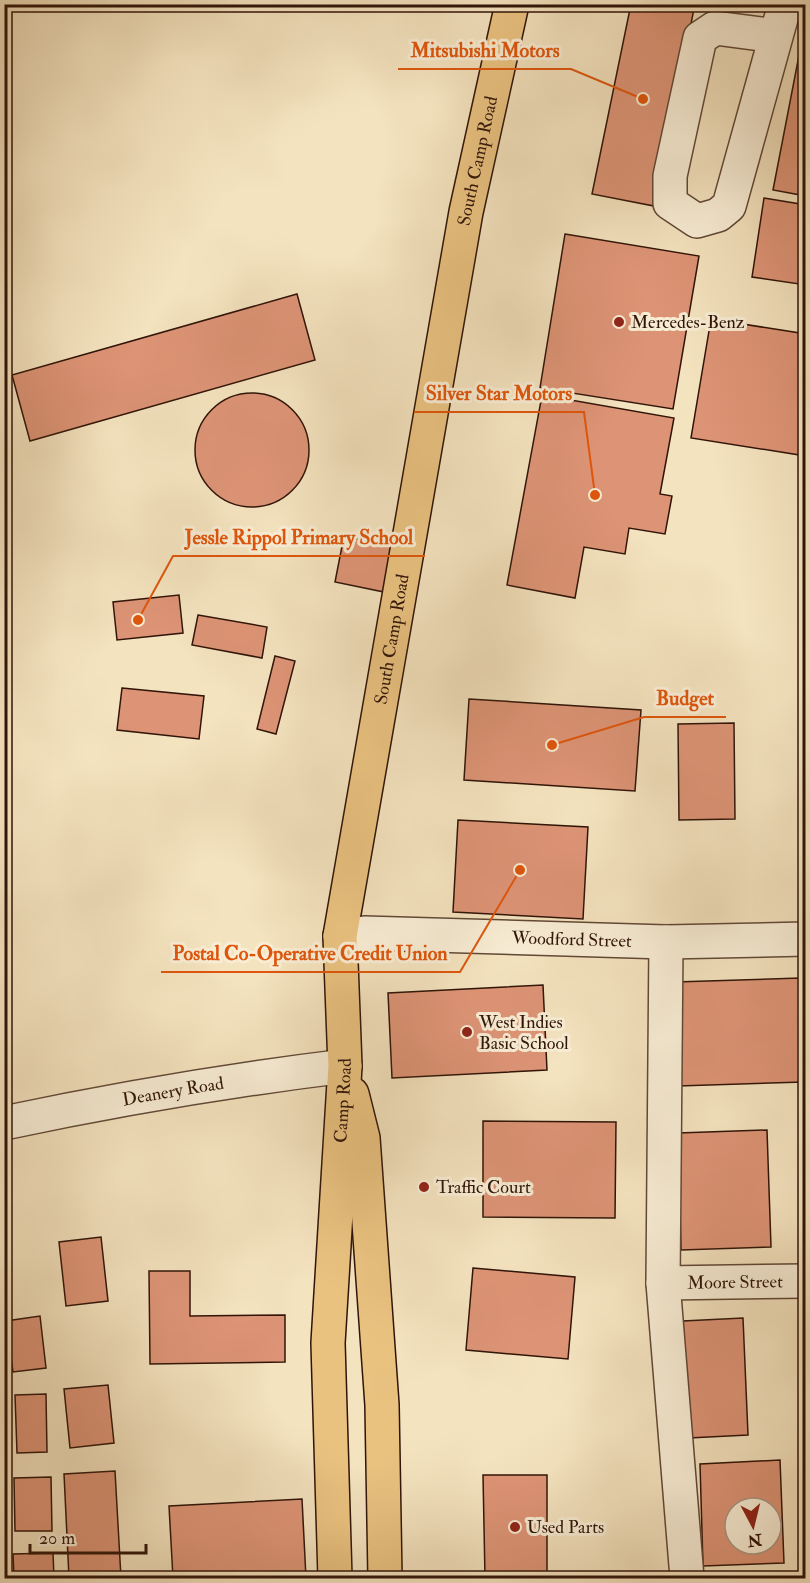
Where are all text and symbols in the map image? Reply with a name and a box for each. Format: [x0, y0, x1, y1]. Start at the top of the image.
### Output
callout: Mitsubishi Motors [398, 31, 571, 69]
text: Mitsubishi Motors [410, 38, 560, 63]
street label: South Camp Road [452, 94, 503, 227]
place label: Mercedes-Benz [631, 311, 745, 334]
marker: Mercedes-Benz [612, 315, 626, 329]
callout: Silver Star Motors [414, 374, 584, 412]
text: Silver Star Motors [426, 381, 572, 406]
callout: Jessle Rippol Primary School [173, 518, 425, 556]
text: Jessle Rippol Primary School [184, 525, 414, 551]
street label: South Camp Road [369, 572, 414, 706]
callout: Budget [644, 679, 726, 717]
text: Budget [656, 686, 715, 712]
street label: Woodford Street [510, 926, 632, 952]
callout: Postal Co-Operative Credit Union [161, 934, 460, 972]
text: Postal Co-Operative Credit Union [172, 941, 448, 967]
place label: West Indies Basic School [478, 1011, 569, 1055]
marker: West Indies Basic School [460, 1025, 474, 1039]
street label: Camp Road [329, 1058, 357, 1144]
street label: Deanery Road [121, 1071, 225, 1111]
place label: Traffic Court [436, 1176, 531, 1199]
marker: Traffic Court [417, 1180, 431, 1194]
street label: Moore Street [687, 1270, 783, 1294]
north arrow [723, 1496, 783, 1556]
place label: Used Parts [527, 1516, 604, 1539]
scale bar [30, 1517, 146, 1555]
marker: Used Parts [508, 1520, 522, 1534]
text: 20 m [39, 1527, 75, 1550]
text: N [746, 1529, 764, 1551]

